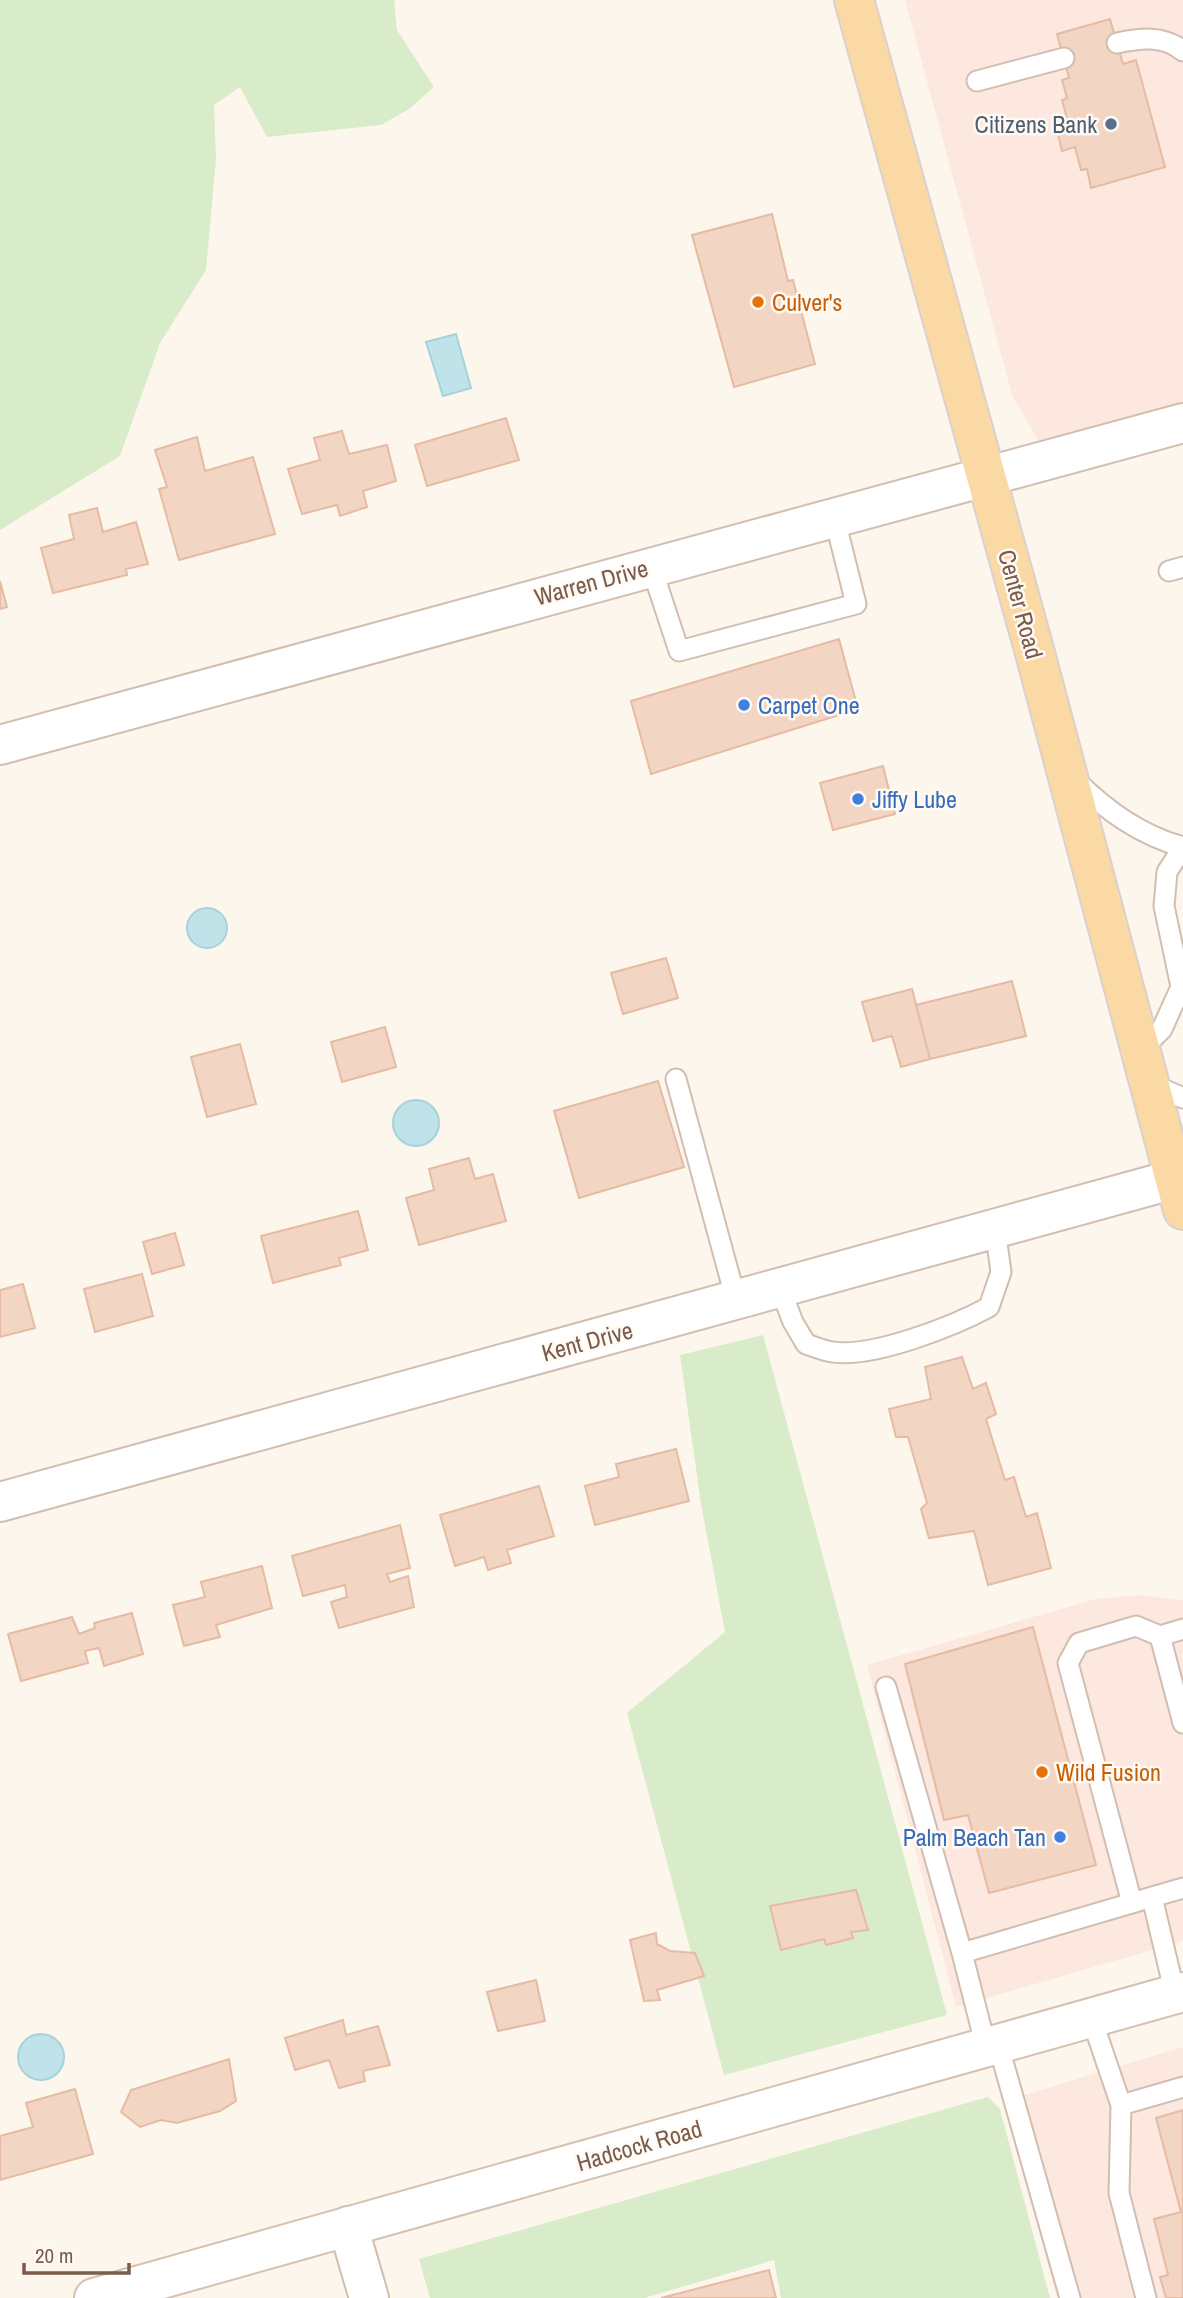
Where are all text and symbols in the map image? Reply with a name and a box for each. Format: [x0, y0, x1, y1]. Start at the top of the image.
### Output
place label: Citizens Bank [974, 108, 1097, 140]
marker: Citizens Bank [1103, 116, 1119, 132]
place label: Culver's [772, 286, 842, 318]
marker: Culver's [750, 294, 766, 310]
street label: Center Road [991, 546, 1051, 662]
street label: Warren Drive [531, 551, 651, 613]
place label: Carpet One [758, 689, 860, 721]
marker: Carpet One [736, 697, 752, 713]
place label: Jiffy Lube [872, 783, 957, 815]
marker: Jiffy Lube [850, 791, 866, 807]
street label: Kent Drive [538, 1314, 636, 1368]
place label: Wild Fusion [1056, 1756, 1161, 1788]
marker: Wild Fusion [1034, 1764, 1050, 1780]
place label: Palm Beach Tan [903, 1821, 1046, 1853]
marker: Palm Beach Tan [1052, 1829, 1068, 1845]
street label: Hadcock Road [573, 2112, 705, 2178]
scale bar [24, 2232, 130, 2276]
text: 20 m [35, 2241, 73, 2270]

